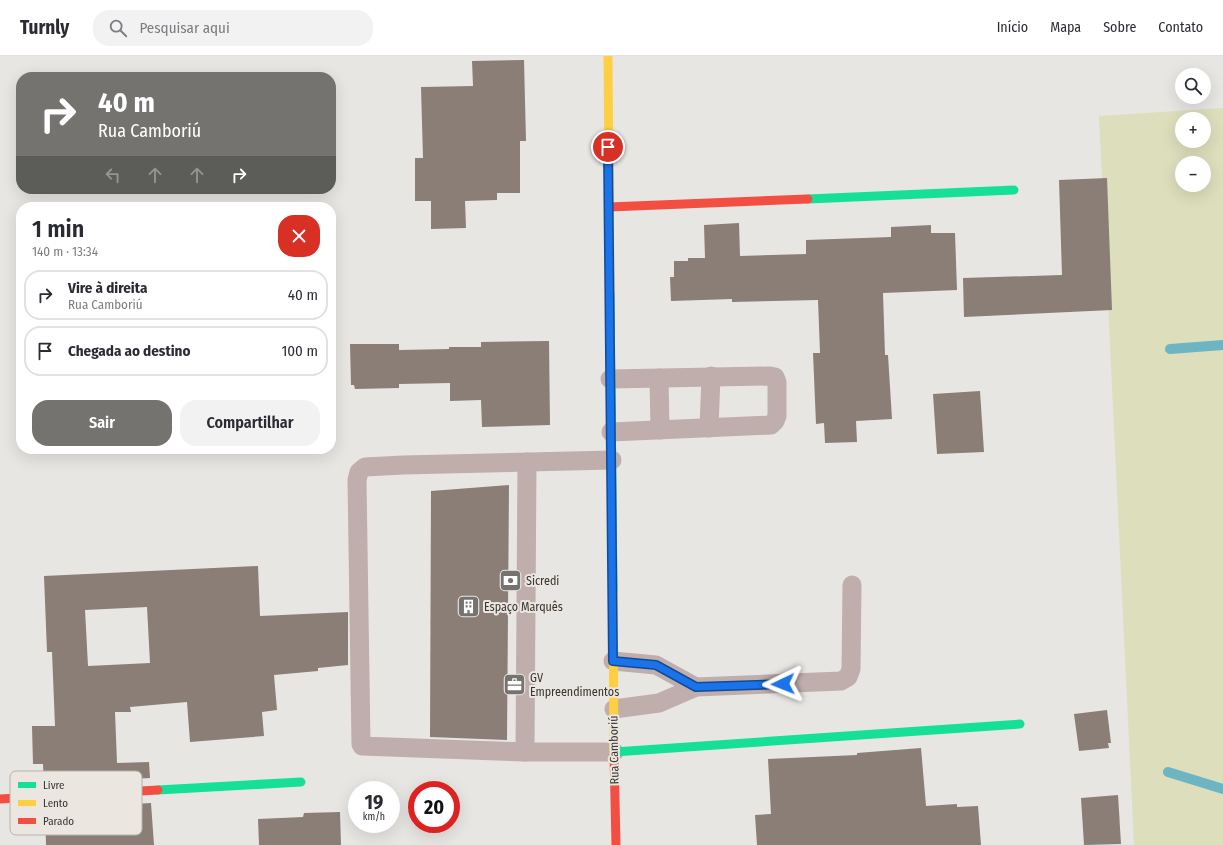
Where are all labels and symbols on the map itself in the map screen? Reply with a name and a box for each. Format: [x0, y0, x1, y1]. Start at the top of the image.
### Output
pin [591, 130, 625, 164]
bank icon: Sicredi [497, 568, 523, 594]
place label: Sicredi [526, 574, 559, 588]
building icon: Espaço Marquês [456, 594, 482, 620]
place label: Espaço Marquês [484, 600, 563, 614]
position arrow [762, 663, 804, 705]
place label: GV Empreendimentos [530, 671, 619, 699]
office icon: GV Empreendimentos [502, 672, 528, 698]
street label: Rua Camboriú [606, 715, 622, 785]
legend [10, 771, 142, 835]
text: Livre [43, 779, 65, 792]
speed limit sign: 20 [408, 781, 460, 833]
text: Lento [43, 797, 68, 810]
text: Parado [43, 815, 74, 828]

